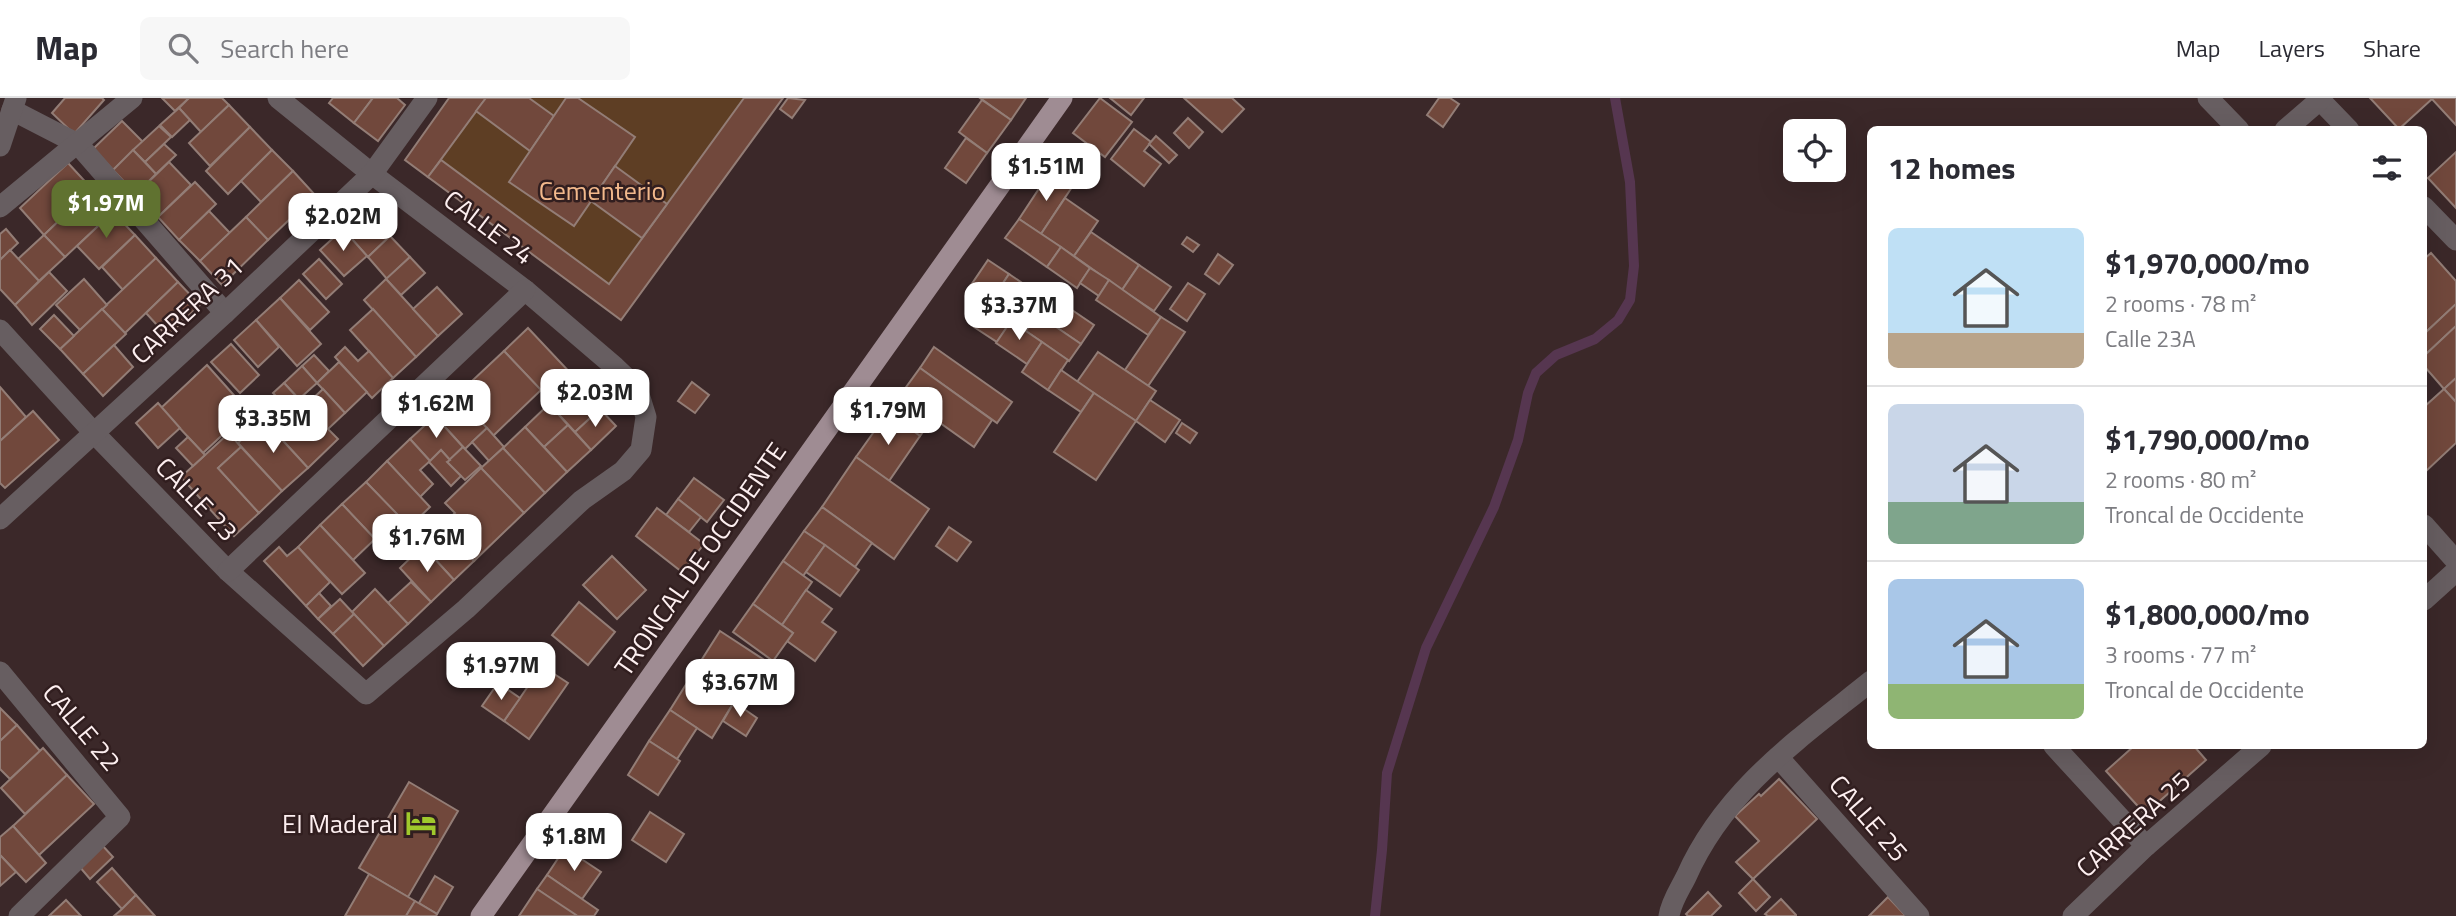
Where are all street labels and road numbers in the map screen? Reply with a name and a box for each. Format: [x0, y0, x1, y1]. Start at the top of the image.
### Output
street label: CALLE 24 [436, 180, 542, 274]
street label: CARRERA 31 [122, 247, 252, 373]
street label: TRONCAL DE OCCIDENTE [604, 434, 796, 684]
street label: CALLE 23 [147, 448, 247, 550]
street label: CALLE 22 [34, 675, 130, 779]
street label: CARRERA 25 [2067, 762, 2199, 886]
street label: CALLE 25 [1820, 766, 1918, 870]

